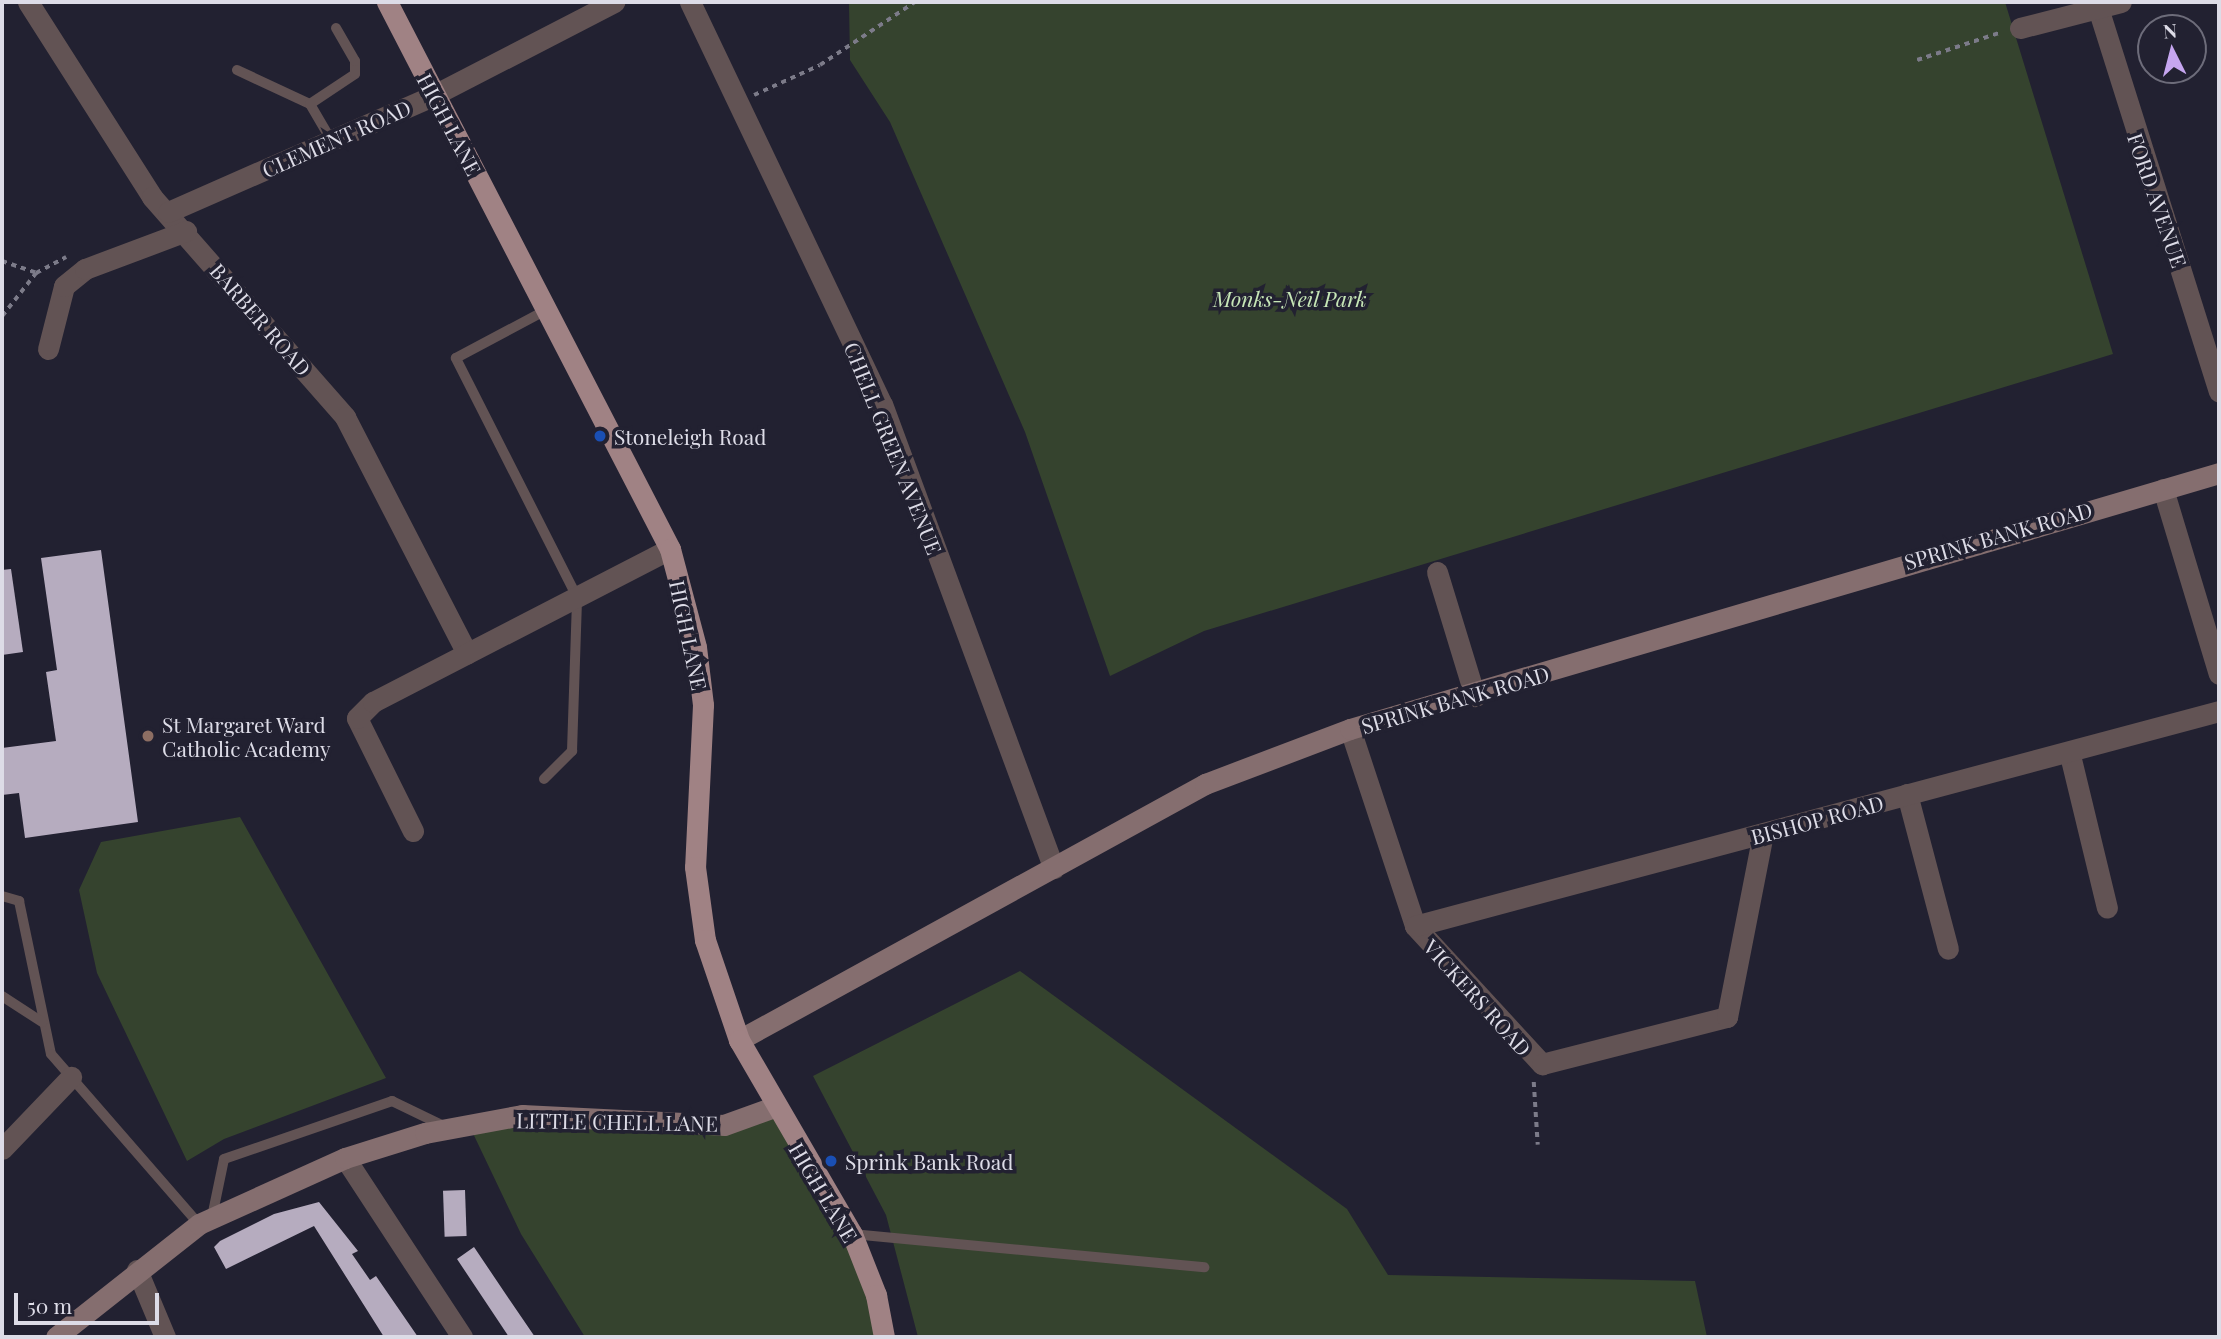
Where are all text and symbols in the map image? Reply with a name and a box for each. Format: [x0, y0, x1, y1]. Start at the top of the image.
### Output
north arrow [2137, 14, 2207, 84]
text: N [2162, 16, 2178, 44]
street label: HIGH LANE [413, 69, 487, 179]
street label: CLEMENT ROAD [258, 94, 414, 182]
street label: FORD AVENUE [2123, 129, 2193, 271]
street label: BARBER ROAD [205, 258, 317, 380]
park label: Monks-Neil Park [1213, 285, 1367, 311]
street label: CHELL GREEN AVENUE [840, 338, 948, 558]
place label: Stoneleigh Road [614, 423, 766, 449]
marker: Stoneleigh Road [592, 428, 608, 444]
street label: SPRINK BANK ROAD [1901, 496, 2095, 574]
street label: HIGH LANE [665, 578, 713, 692]
street label: SPRINK BANK ROAD [1358, 660, 1552, 738]
place label: St Margaret Ward Catholic Academy [162, 711, 331, 761]
marker: St Margaret Ward Catholic Academy [140, 728, 156, 744]
street label: BISHOP ROAD [1748, 789, 1886, 849]
street label: VICKERS ROAD [1419, 934, 1537, 1060]
street label: LITTLE CHELL LANE [516, 1107, 718, 1135]
street label: HIGH LANE [784, 1138, 864, 1246]
place label: Sprink Bank Road [845, 1148, 1014, 1174]
marker: Sprink Bank Road [823, 1153, 839, 1169]
scale bar [18, 1280, 163, 1324]
text: 50 m [27, 1291, 72, 1319]

